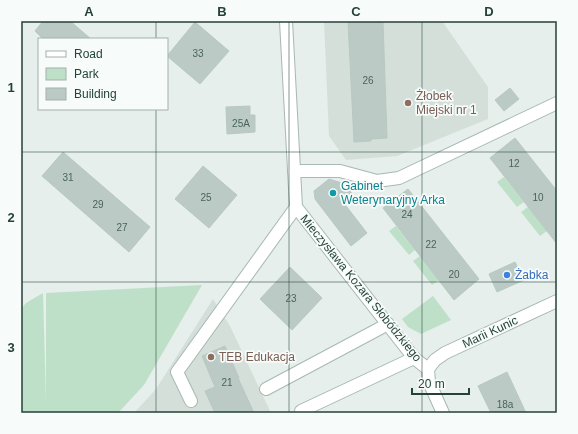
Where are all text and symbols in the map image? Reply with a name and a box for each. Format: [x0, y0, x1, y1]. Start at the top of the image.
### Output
text: A [84, 4, 94, 19]
text: B [217, 4, 227, 19]
text: C [351, 4, 361, 19]
text: D [484, 4, 494, 19]
legend [38, 38, 168, 110]
text: Road [74, 47, 103, 61]
house number: 33 [192, 48, 204, 59]
text: Park [74, 67, 100, 81]
house number: 26 [362, 75, 374, 86]
text: 1 [7, 80, 15, 95]
text: Building [74, 87, 117, 101]
place label: Żłobek Miejski nr 1 [416, 89, 477, 117]
marker: Żłobek Miejski nr 1 [403, 98, 413, 108]
house number: 25A [232, 118, 250, 129]
house number: 12 [508, 158, 520, 169]
house number: 31 [62, 172, 74, 183]
place label: Gabinet Weterynaryjny Arka [341, 179, 445, 207]
marker: Gabinet Weterynaryjny Arka [328, 188, 338, 198]
house number: 25 [200, 192, 212, 203]
house number: 10 [532, 192, 544, 203]
house number: 29 [92, 199, 104, 210]
house number: 24 [401, 209, 413, 220]
text: 2 [7, 210, 15, 225]
street label: Mieczysława Kozara Słobódzkiego [297, 212, 425, 364]
house number: 27 [116, 222, 128, 233]
house number: 22 [425, 239, 437, 250]
place label: Żabka [515, 268, 549, 282]
house number: 20 [448, 269, 460, 280]
marker: Żabka [502, 270, 512, 280]
house number: 23 [285, 293, 297, 304]
street label: Marii Kunic [460, 313, 520, 351]
text: 3 [7, 340, 15, 355]
place label: TEB Edukacja [219, 350, 295, 364]
marker: TEB Edukacja [206, 352, 216, 362]
scale bar [412, 370, 469, 396]
house number: 21 [221, 377, 233, 388]
text: 20 m [418, 377, 445, 391]
house number: 18a [497, 399, 514, 410]

